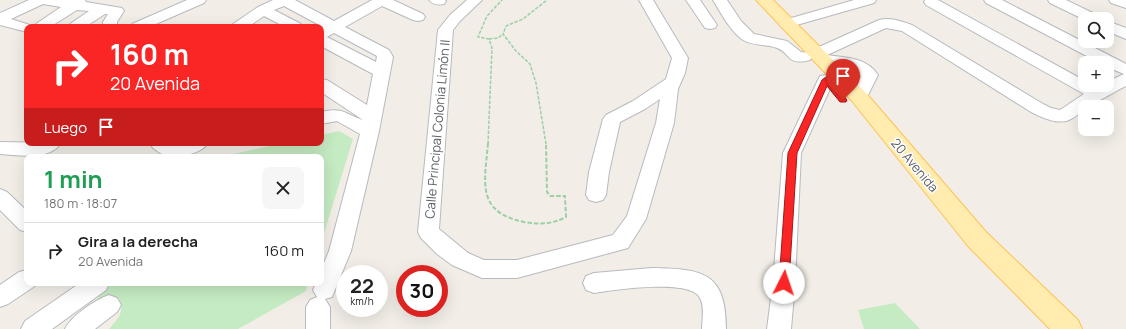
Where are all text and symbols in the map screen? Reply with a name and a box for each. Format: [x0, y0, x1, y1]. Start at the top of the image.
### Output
map controls [1078, 12, 1114, 136]
button: search [1078, 12, 1114, 48]
text: 160 m [110, 35, 189, 73]
street label: Calle Principal Colonia Limón II [420, 39, 454, 219]
icon: right [44, 40, 96, 92]
button: + [1078, 56, 1114, 92]
pin [826, 59, 860, 100]
icon: arrive [832, 65, 854, 87]
text: 20 Avenida [110, 71, 200, 95]
button: − [1078, 100, 1114, 136]
icon: arrive [95, 116, 117, 138]
text: Luego [44, 117, 87, 138]
street label: 20 Avenida [887, 134, 943, 196]
text: 1 min [44, 162, 103, 195]
button: close [262, 167, 304, 209]
text: 180 m · 18:07 [44, 194, 117, 212]
text: Gira a la derecha [78, 231, 198, 252]
icon: right [44, 240, 66, 262]
text: 160 m [264, 240, 304, 261]
text: 20 Avenida [78, 252, 143, 270]
position arrow [763, 262, 805, 304]
speed limit sign: 30 [396, 265, 448, 317]
text: 22 [350, 272, 374, 299]
text: km/h [350, 294, 374, 308]

